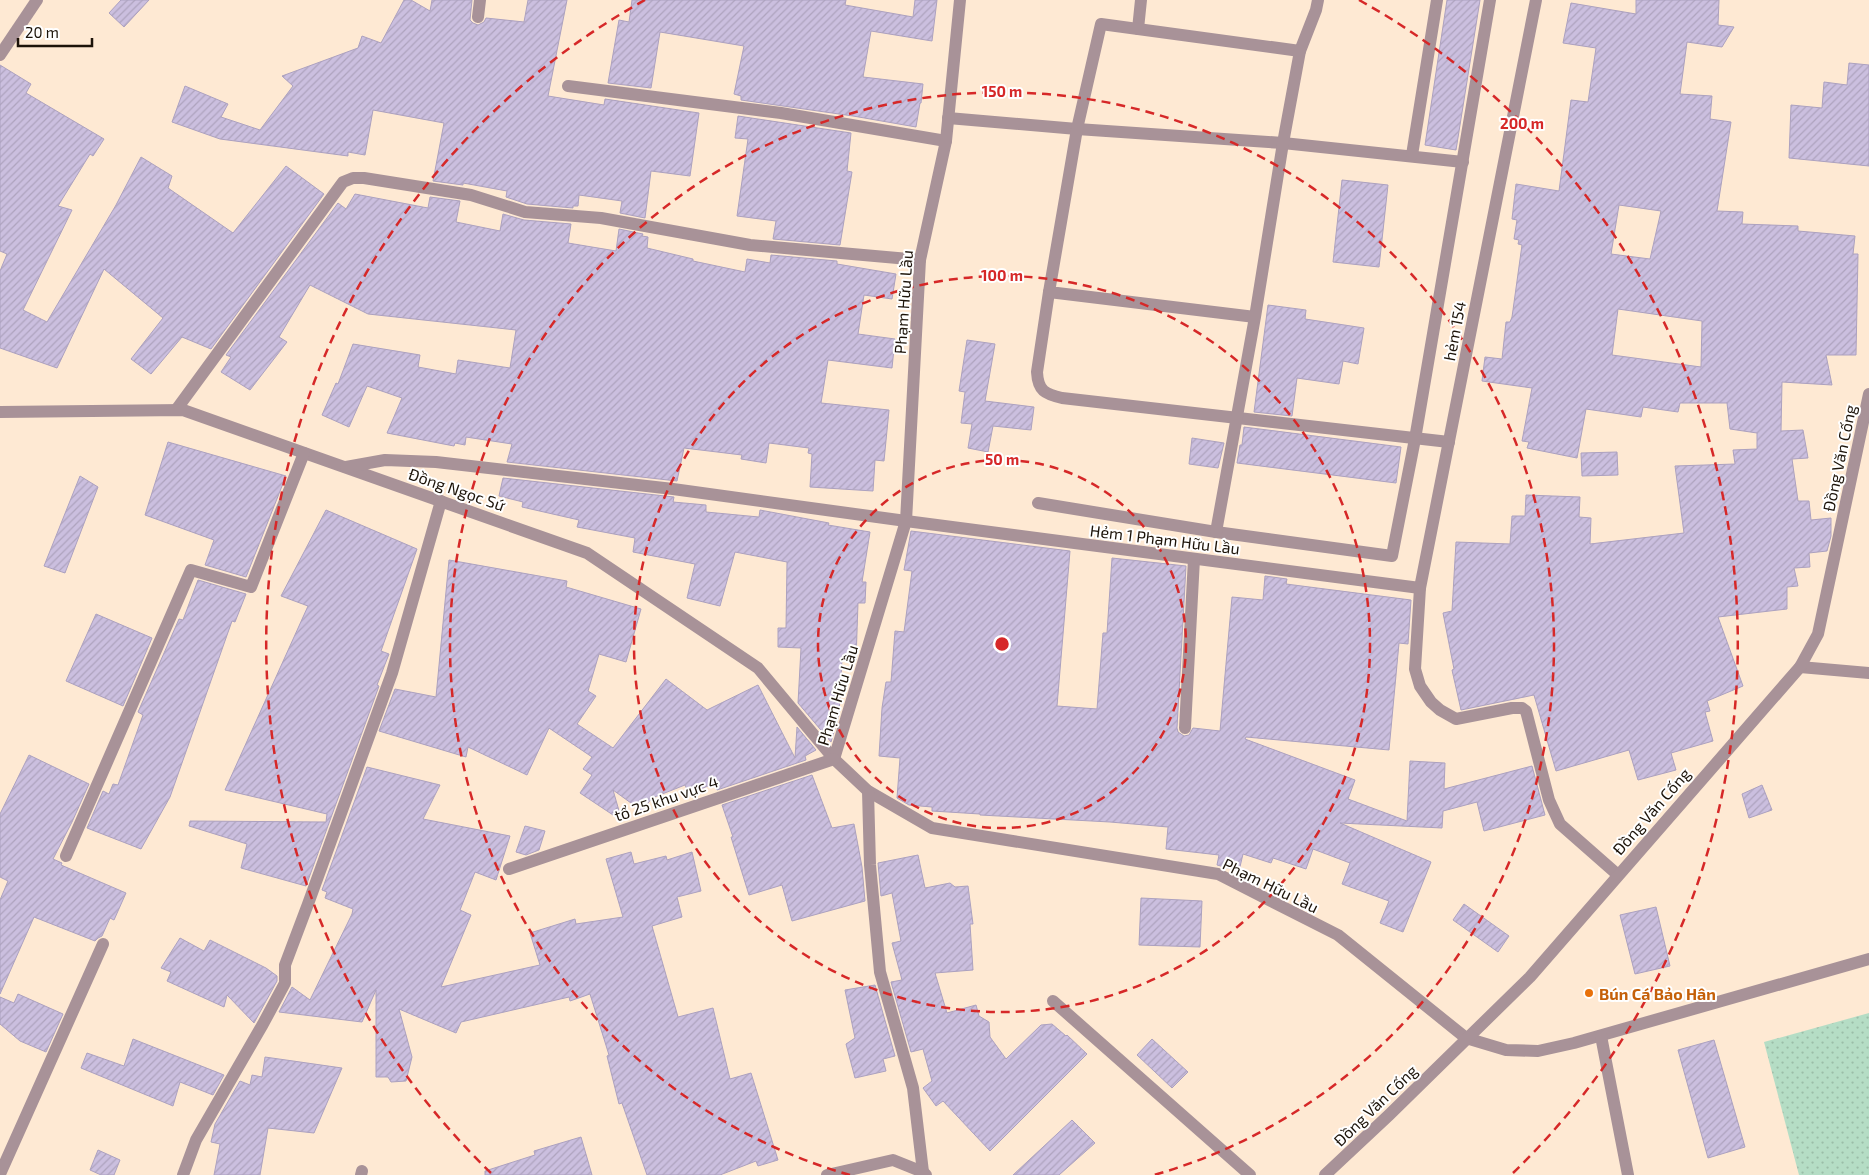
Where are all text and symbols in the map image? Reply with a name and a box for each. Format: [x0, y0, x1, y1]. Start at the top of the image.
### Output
scale bar [18, 15, 91, 47]
text: 20 m [25, 23, 59, 41]
text: 150 m [982, 82, 1022, 100]
text: 200 m [1500, 114, 1544, 132]
street label: Phạm Hữu Lầu [890, 249, 916, 355]
text: 100 m [981, 266, 1023, 284]
street label: hẻm 154 [1439, 299, 1469, 362]
street label: Đồng Văn Cống [1818, 403, 1860, 513]
text: 50 m [985, 450, 1019, 468]
street label: Đồng Ngọc Sứ [406, 464, 508, 515]
street label: Hẻm 1 Phạm Hữu Lầu [1089, 520, 1241, 558]
centre of rings [993, 635, 1011, 653]
street label: Phạm Hữu Lầu [813, 642, 861, 748]
street label: Đồng Văn Cống [1608, 764, 1694, 858]
street label: tổ 25 khu vực 4 [611, 771, 721, 825]
street label: Phạm Hữu Lầu [1220, 854, 1322, 916]
place label: Bún Cá Bảo Hân [1599, 984, 1716, 1003]
marker: Bún Cá Bảo Hân [1583, 987, 1595, 999]
street label: Đồng Văn Cống [1329, 1060, 1421, 1150]

